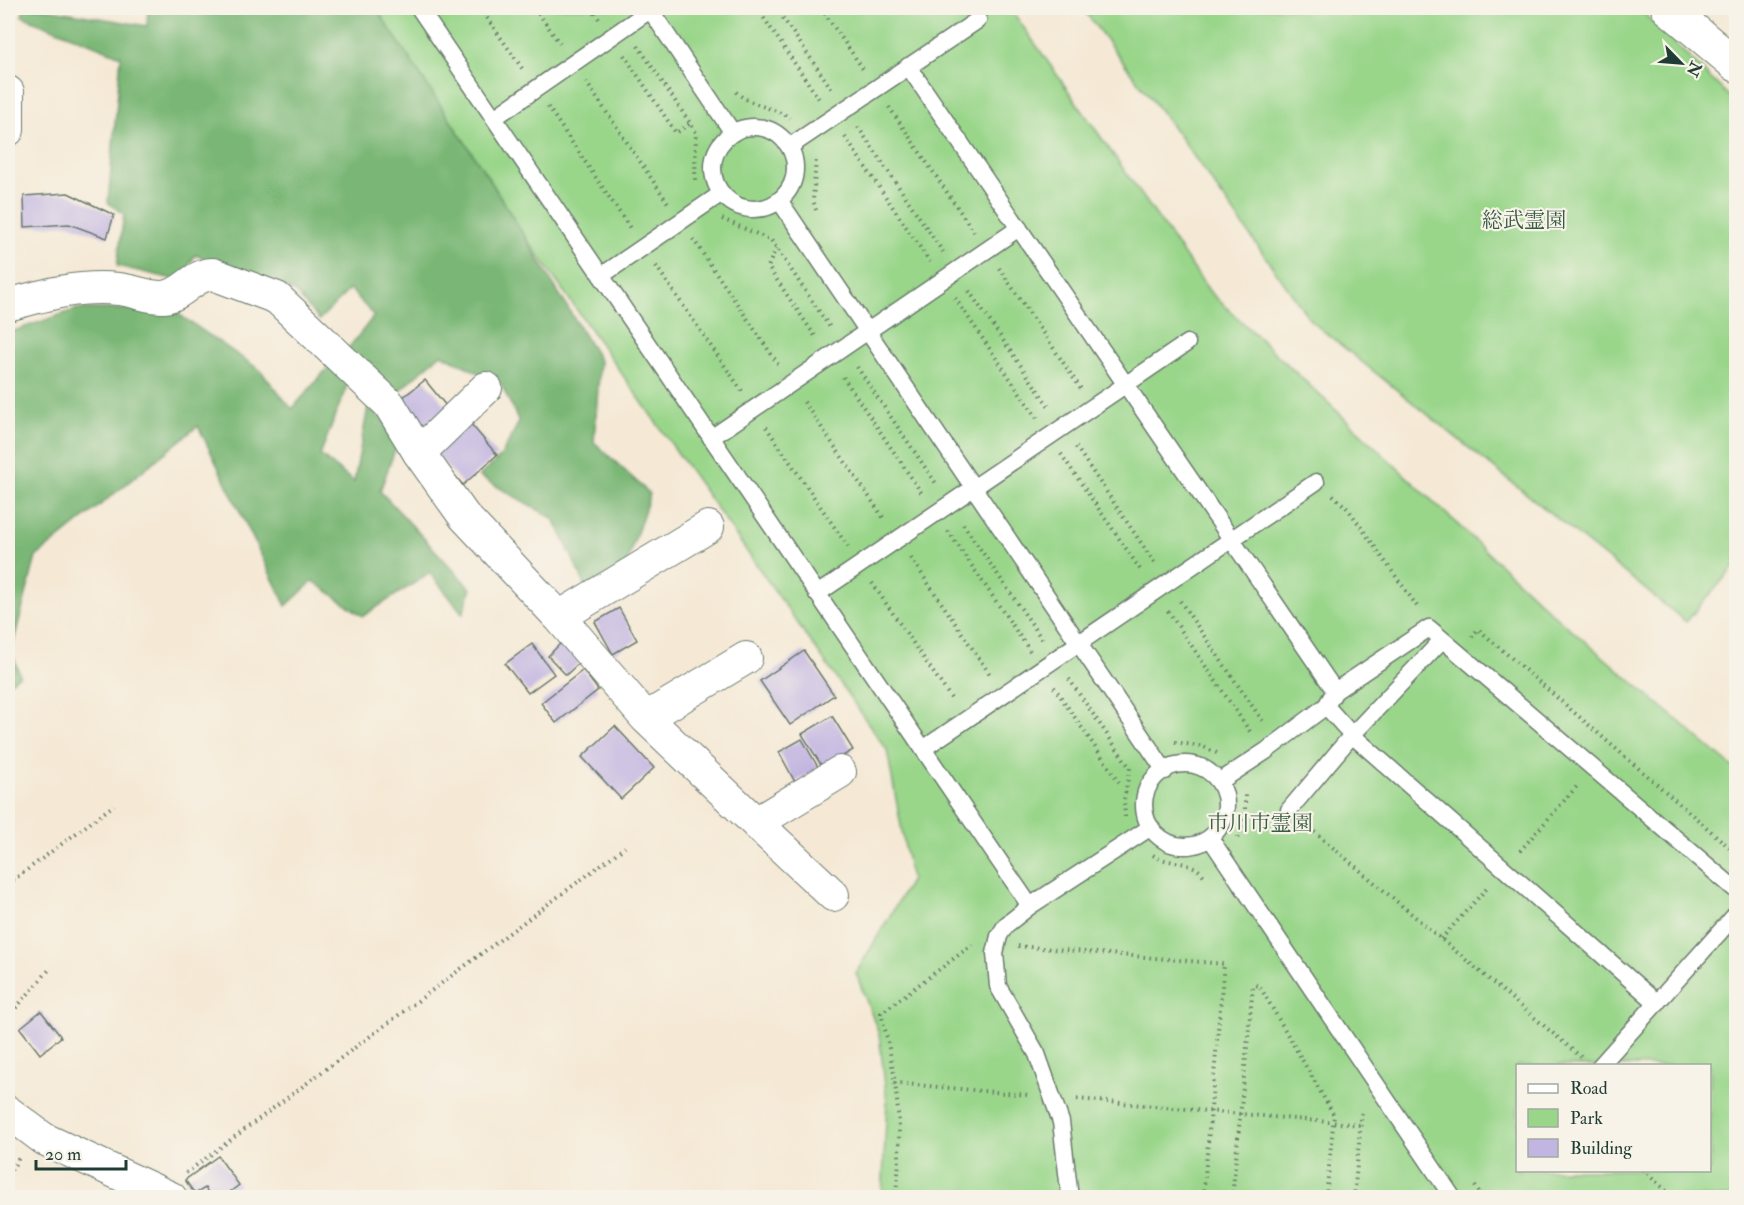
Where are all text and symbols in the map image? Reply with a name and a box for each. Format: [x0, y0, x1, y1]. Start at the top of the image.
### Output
north arrow [1651, 33, 1711, 93]
text: N [1681, 57, 1706, 80]
park label: 総武霊園 [1482, 207, 1566, 234]
park label: 市川市霊園 [1208, 810, 1313, 837]
legend [1516, 1064, 1711, 1172]
text: Road [1570, 1077, 1608, 1100]
text: Park [1570, 1107, 1603, 1130]
scale bar [36, 1133, 126, 1171]
text: Building [1570, 1137, 1633, 1160]
text: 20 m [45, 1143, 81, 1166]

